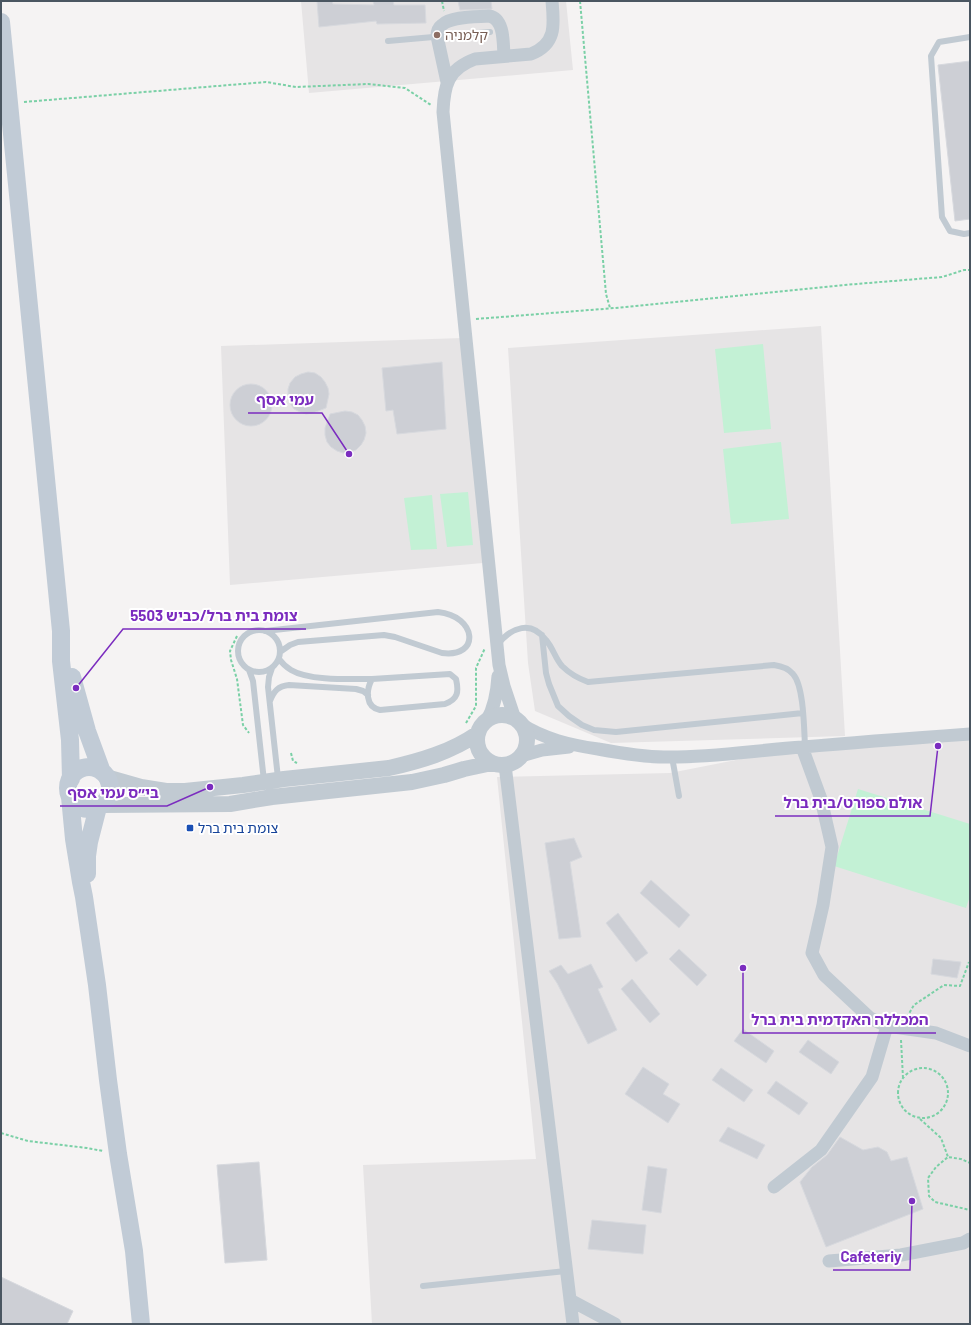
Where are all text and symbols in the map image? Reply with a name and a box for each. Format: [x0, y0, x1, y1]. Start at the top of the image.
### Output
place label: קלמניה [445, 26, 488, 43]
marker: קלמניה [432, 30, 442, 40]
callout: עמי אסף [248, 386, 322, 413]
text: עמי אסף [256, 390, 314, 408]
callout: צומת בית ברל/כביש 5503 [123, 602, 306, 629]
text: צומת בית ברל/כביש 5503 [130, 606, 298, 624]
callout: בי״ס עמי אסף [60, 779, 167, 806]
text: בי״ס עמי אסף [67, 783, 159, 801]
callout: אולם ספורט/בית ברל [775, 789, 930, 816]
text: אולם ספורט/בית ברל [784, 793, 922, 811]
place label: צומת בית ברל [198, 819, 278, 836]
marker: צומת בית ברל [185, 823, 195, 833]
callout: המכללה האקדמית בית ברל [743, 1006, 936, 1033]
text: המכללה האקדמית בית ברל [751, 1010, 929, 1028]
callout: Cafeteriy [833, 1243, 910, 1270]
text: Cafeteriy [840, 1247, 902, 1265]

